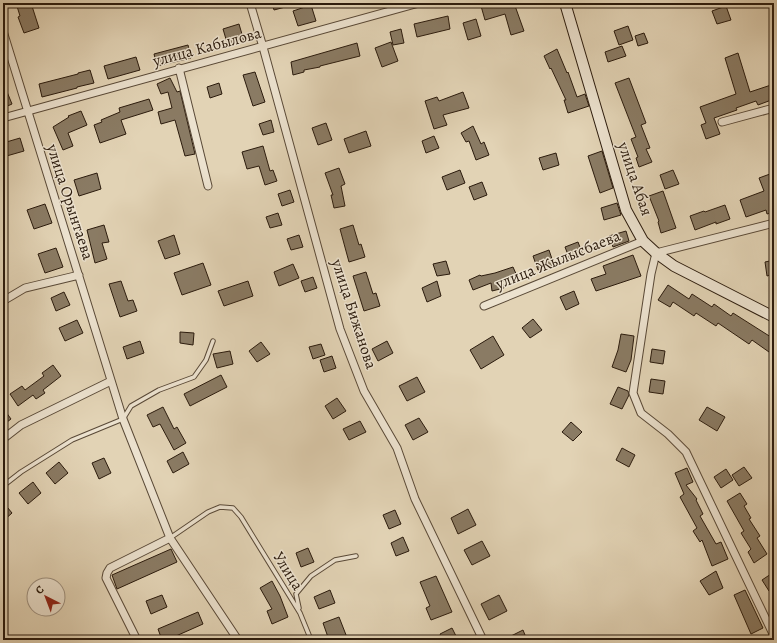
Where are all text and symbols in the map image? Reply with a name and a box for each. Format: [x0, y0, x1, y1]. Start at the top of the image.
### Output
street label: улица Кабылова [149, 22, 264, 72]
street label: улица Абая [612, 138, 658, 219]
street label: улица Орынтаева [41, 140, 99, 263]
street label: улица Жылысбаева [491, 225, 624, 295]
street label: улица Бижанова [326, 255, 382, 372]
street label: Улица [268, 547, 309, 595]
north arrow [26, 577, 66, 617]
text: С [32, 582, 47, 598]

